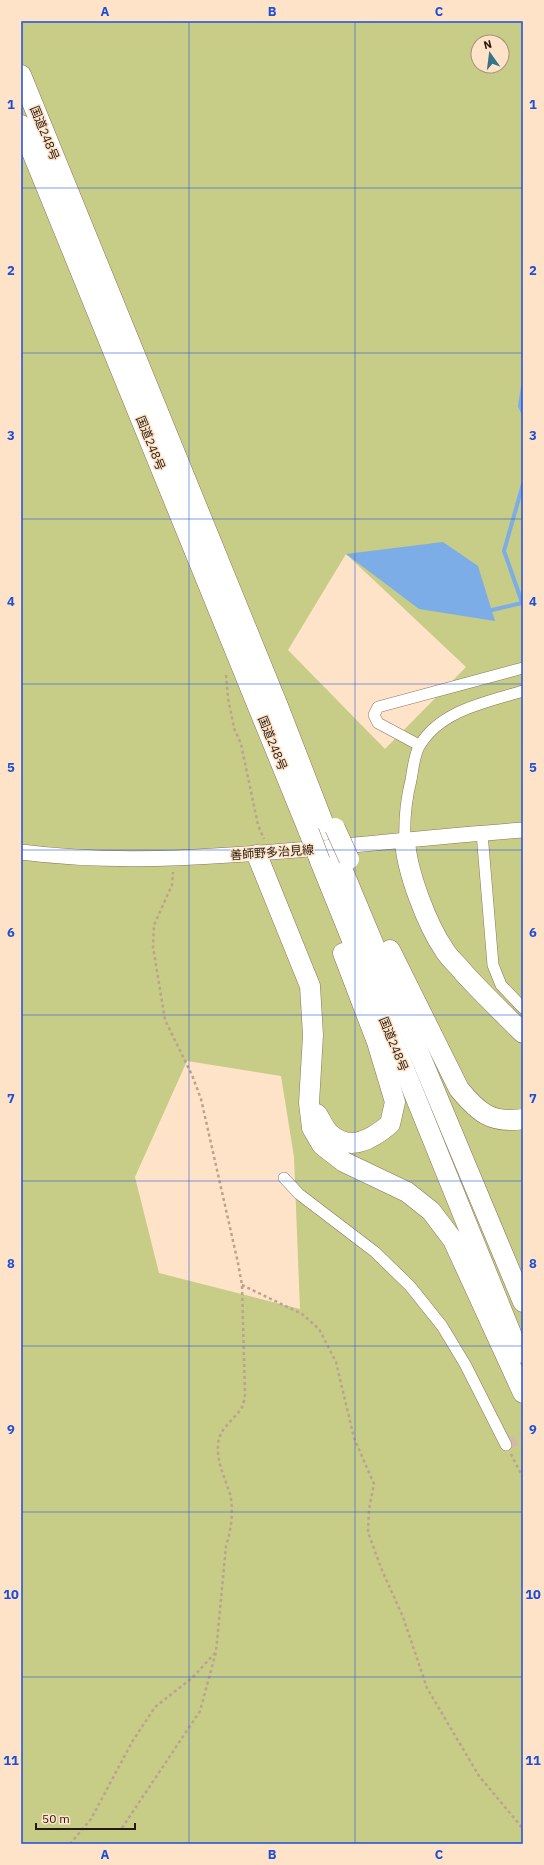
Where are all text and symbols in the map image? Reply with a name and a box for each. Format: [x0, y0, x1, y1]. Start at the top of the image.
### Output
text: A [101, 3, 110, 20]
text: B [268, 3, 277, 20]
text: C [435, 3, 444, 20]
north arrow [470, 34, 510, 74]
text: N [482, 37, 493, 52]
text: 1 [7, 96, 15, 113]
text: 1 [529, 96, 537, 113]
street label: 国道248号 [27, 103, 63, 163]
text: 2 [7, 262, 15, 279]
text: 2 [529, 262, 537, 279]
street label: 国道248号 [133, 413, 169, 473]
text: 3 [7, 427, 15, 444]
text: 3 [529, 427, 537, 444]
text: 4 [7, 593, 15, 610]
text: 4 [529, 593, 537, 610]
street label: 国道248号 [255, 713, 291, 773]
text: 5 [7, 759, 15, 776]
text: 5 [529, 759, 537, 776]
street label: 善師野多治見線 [230, 842, 314, 862]
text: 6 [7, 924, 15, 941]
text: 6 [529, 924, 537, 941]
street label: 国道248号 [376, 1014, 412, 1074]
text: 7 [7, 1090, 15, 1107]
text: 7 [529, 1090, 537, 1107]
text: 8 [7, 1255, 15, 1272]
text: 8 [529, 1255, 537, 1272]
text: 9 [7, 1421, 15, 1438]
text: 9 [529, 1421, 537, 1438]
text: 10 [3, 1586, 19, 1603]
text: 10 [525, 1586, 541, 1603]
text: 11 [3, 1752, 19, 1769]
text: 11 [525, 1752, 541, 1769]
scale bar [36, 1805, 135, 1831]
text: 50 m [42, 1811, 70, 1826]
text: A [101, 1846, 110, 1863]
text: B [268, 1846, 277, 1863]
text: C [435, 1846, 444, 1863]

